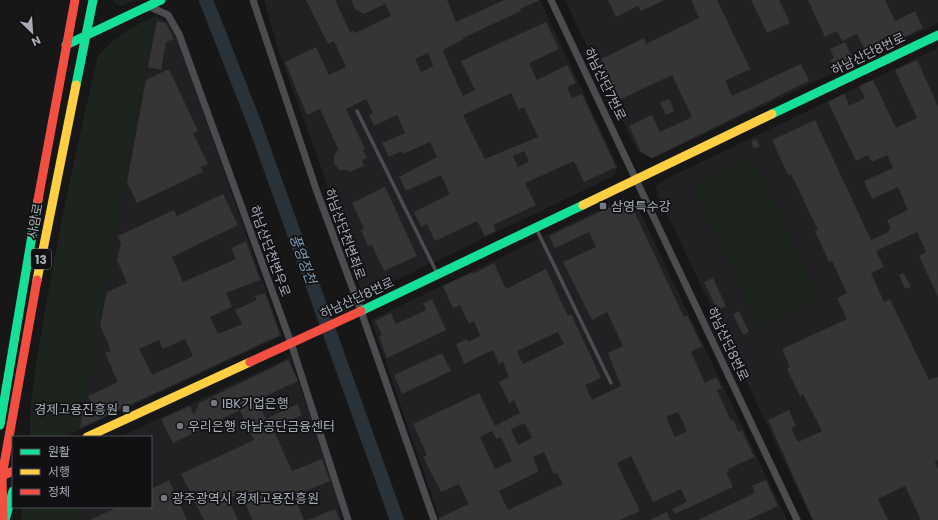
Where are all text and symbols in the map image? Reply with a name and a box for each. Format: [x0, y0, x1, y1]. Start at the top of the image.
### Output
north arrow [12, 12, 52, 52]
street label: 하남산단8번로 [828, 28, 908, 80]
text: N [29, 32, 43, 50]
street label: 하남산단7번로 [579, 44, 631, 124]
street label: 하남산단천변좌로 [320, 186, 370, 282]
place label: 삼영특수강 [611, 197, 671, 216]
marker: 삼영특수강 [598, 201, 608, 211]
street label: 사암로 [22, 202, 48, 240]
street label: 하남산단천변우로 [245, 203, 295, 299]
water label: 풍영정천 [285, 231, 322, 288]
road number: 13 [31, 249, 51, 269]
street label: 하남산단8번로 [317, 272, 397, 324]
street label: 하남산단8번로 [702, 304, 754, 384]
place label: IBK기업은행 [222, 394, 289, 413]
marker: IBK기업은행 [209, 398, 219, 408]
place label: 경제고용진흥원 [34, 400, 118, 419]
marker: 경제고용진흥원 [121, 404, 131, 414]
place label: 우리은행 하남공단금융센터 [188, 417, 335, 436]
marker: 우리은행 하남공단금융센터 [175, 421, 185, 431]
legend [12, 436, 152, 508]
text: 원활 [48, 443, 70, 460]
text: 서행 [48, 463, 70, 480]
text: 정체 [48, 483, 70, 500]
place label: 광주광역시 경제고용진흥원 [172, 489, 319, 508]
marker: 광주광역시 경제고용진흥원 [159, 493, 169, 503]

